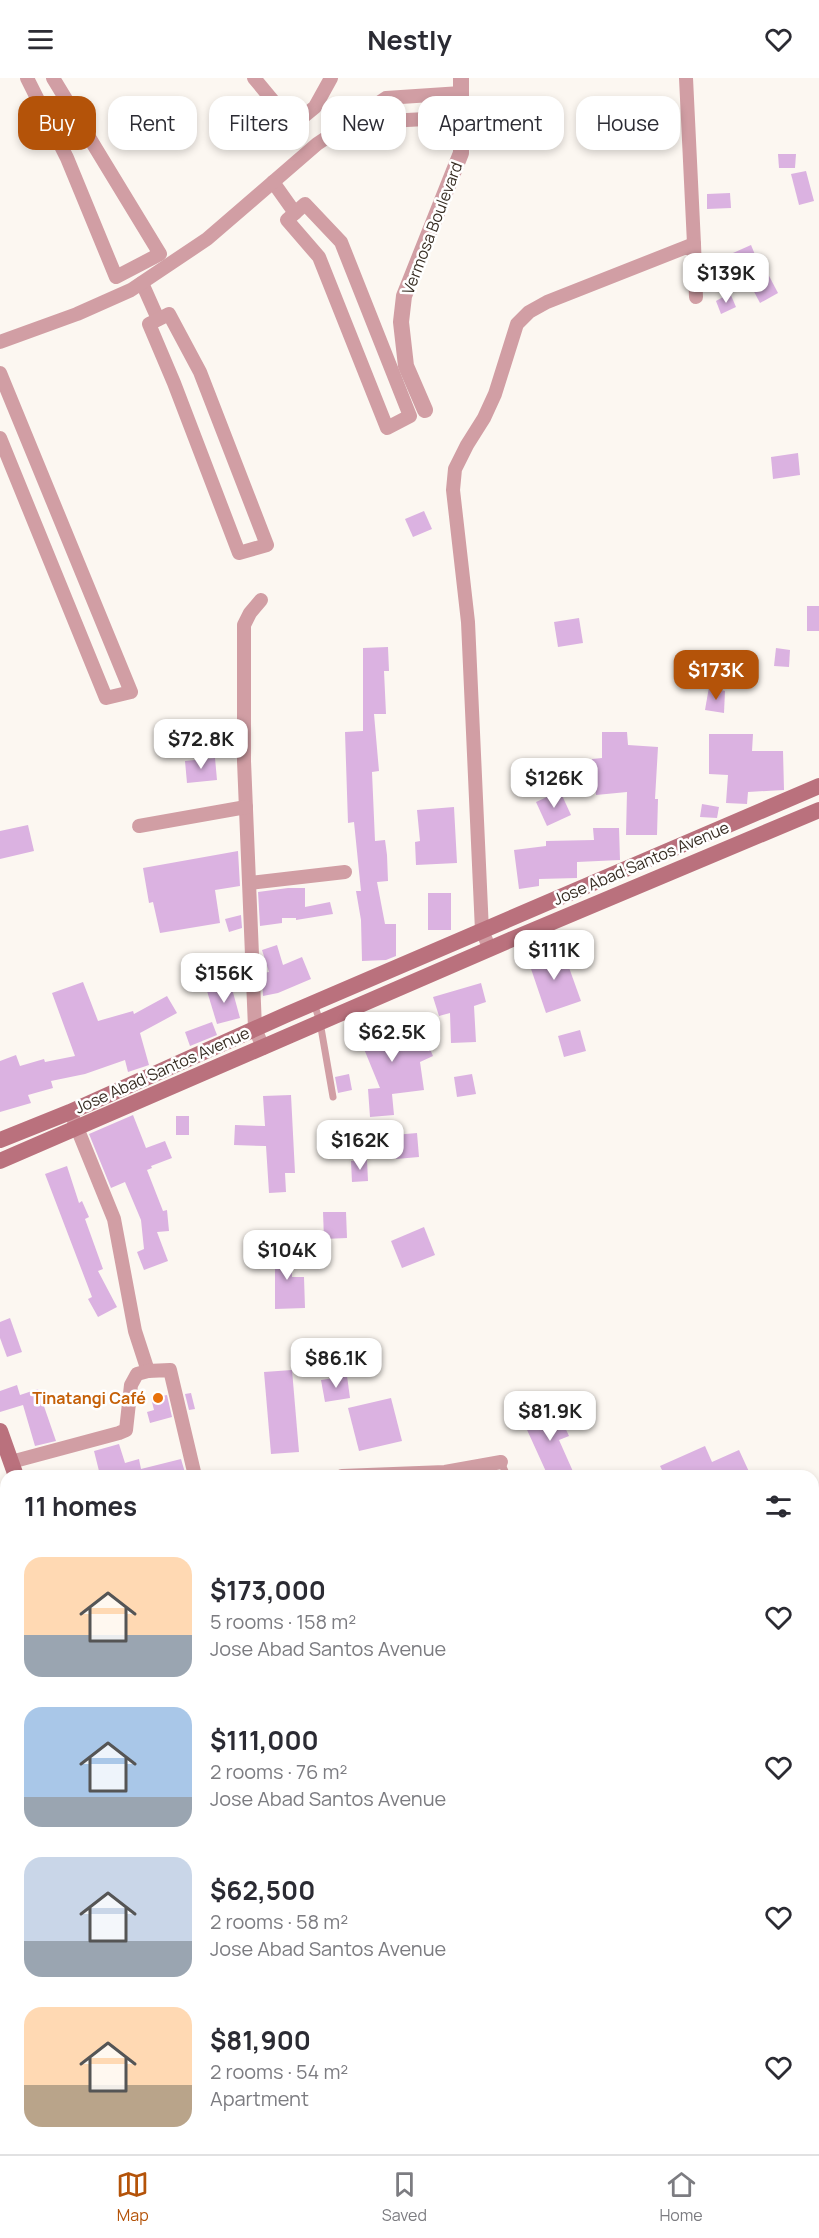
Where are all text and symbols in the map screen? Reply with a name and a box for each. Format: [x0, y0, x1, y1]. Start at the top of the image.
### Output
text: Nestly [367, 21, 452, 58]
icon: menu [24, 23, 57, 56]
icon: heart [762, 23, 795, 56]
chip: Buy [18, 96, 96, 150]
chip: Rent [108, 96, 197, 150]
chip: Filters [209, 96, 309, 150]
chip: New [321, 96, 406, 150]
chip: Apartment [418, 96, 564, 150]
chip: House [576, 96, 680, 150]
street label: Vermosa Boulevard [397, 159, 467, 297]
pin: $139K [684, 253, 768, 304]
text: $139K [697, 259, 755, 286]
pin: $173K [674, 650, 758, 701]
text: $173K [688, 656, 744, 683]
pin: $72.8K [152, 719, 250, 770]
text: $72.8K [168, 725, 234, 752]
pin: $126K [512, 758, 596, 809]
text: $126K [525, 764, 583, 791]
street label: Jose Abad Santos Avenue [550, 816, 732, 910]
pin: $111K [512, 930, 596, 981]
text: $111K [528, 936, 580, 963]
pin: $156K [182, 953, 266, 1004]
text: $156K [195, 959, 253, 986]
pin: $62.5K [343, 1012, 441, 1063]
text: $62.5K [358, 1018, 426, 1045]
street label: Jose Abad Santos Avenue [71, 1022, 253, 1118]
pin: $162K [318, 1120, 402, 1171]
text: $162K [331, 1126, 389, 1153]
pin: $104K [245, 1230, 329, 1281]
text: $104K [257, 1236, 317, 1263]
pin: $86.1K [287, 1338, 385, 1389]
text: $86.1K [305, 1344, 367, 1371]
place label: Tinatangi Café [32, 1387, 146, 1409]
marker: Tinatangi Café [151, 1391, 165, 1405]
pin: $81.9K [501, 1391, 599, 1442]
text: $81.9K [518, 1397, 582, 1424]
text: 11 homes [24, 1488, 137, 1524]
icon: filters [762, 1490, 795, 1523]
text: $173,000 [210, 1572, 326, 1608]
icon: home [72, 1581, 144, 1653]
icon: heart [762, 1601, 795, 1634]
text: 5 rooms · 158 m² [210, 1608, 356, 1635]
text: Jose Abad Santos Avenue [210, 1635, 446, 1662]
text: $111,000 [210, 1722, 319, 1758]
icon: home [72, 1731, 144, 1803]
icon: heart [762, 1751, 795, 1784]
text: 2 rooms · 76 m² [210, 1758, 347, 1785]
text: Jose Abad Santos Avenue [210, 1785, 446, 1812]
text: $62,500 [210, 1872, 315, 1908]
icon: home [72, 1881, 144, 1953]
icon: heart [762, 1901, 795, 1934]
text: 2 rooms · 58 m² [210, 1908, 348, 1935]
text: Jose Abad Santos Avenue [210, 1935, 446, 1962]
text: $81,900 [210, 2022, 311, 2058]
icon: home [72, 2031, 144, 2103]
icon: heart [762, 2051, 795, 2084]
text: 2 rooms · 54 m² [210, 2058, 348, 2085]
text: Apartment [210, 2085, 309, 2112]
tab: Map [116, 2168, 149, 2226]
tab: Saved [382, 2168, 427, 2226]
tab: Home [659, 2168, 703, 2226]

